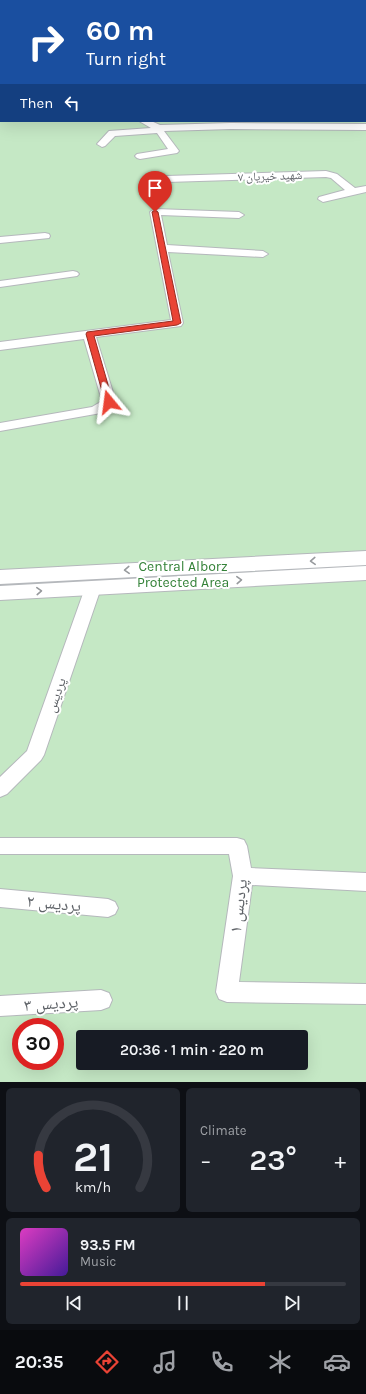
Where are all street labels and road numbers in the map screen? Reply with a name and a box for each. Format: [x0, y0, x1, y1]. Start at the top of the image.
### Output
street label: شهید خیریان ۷ [237, 168, 303, 184]
street label: پردیس [42, 675, 70, 714]
street label: پردیس ۱ [225, 878, 252, 934]
street label: پردیس ۲ [26, 891, 82, 916]
street label: پردیس ۳ [23, 991, 79, 1016]

